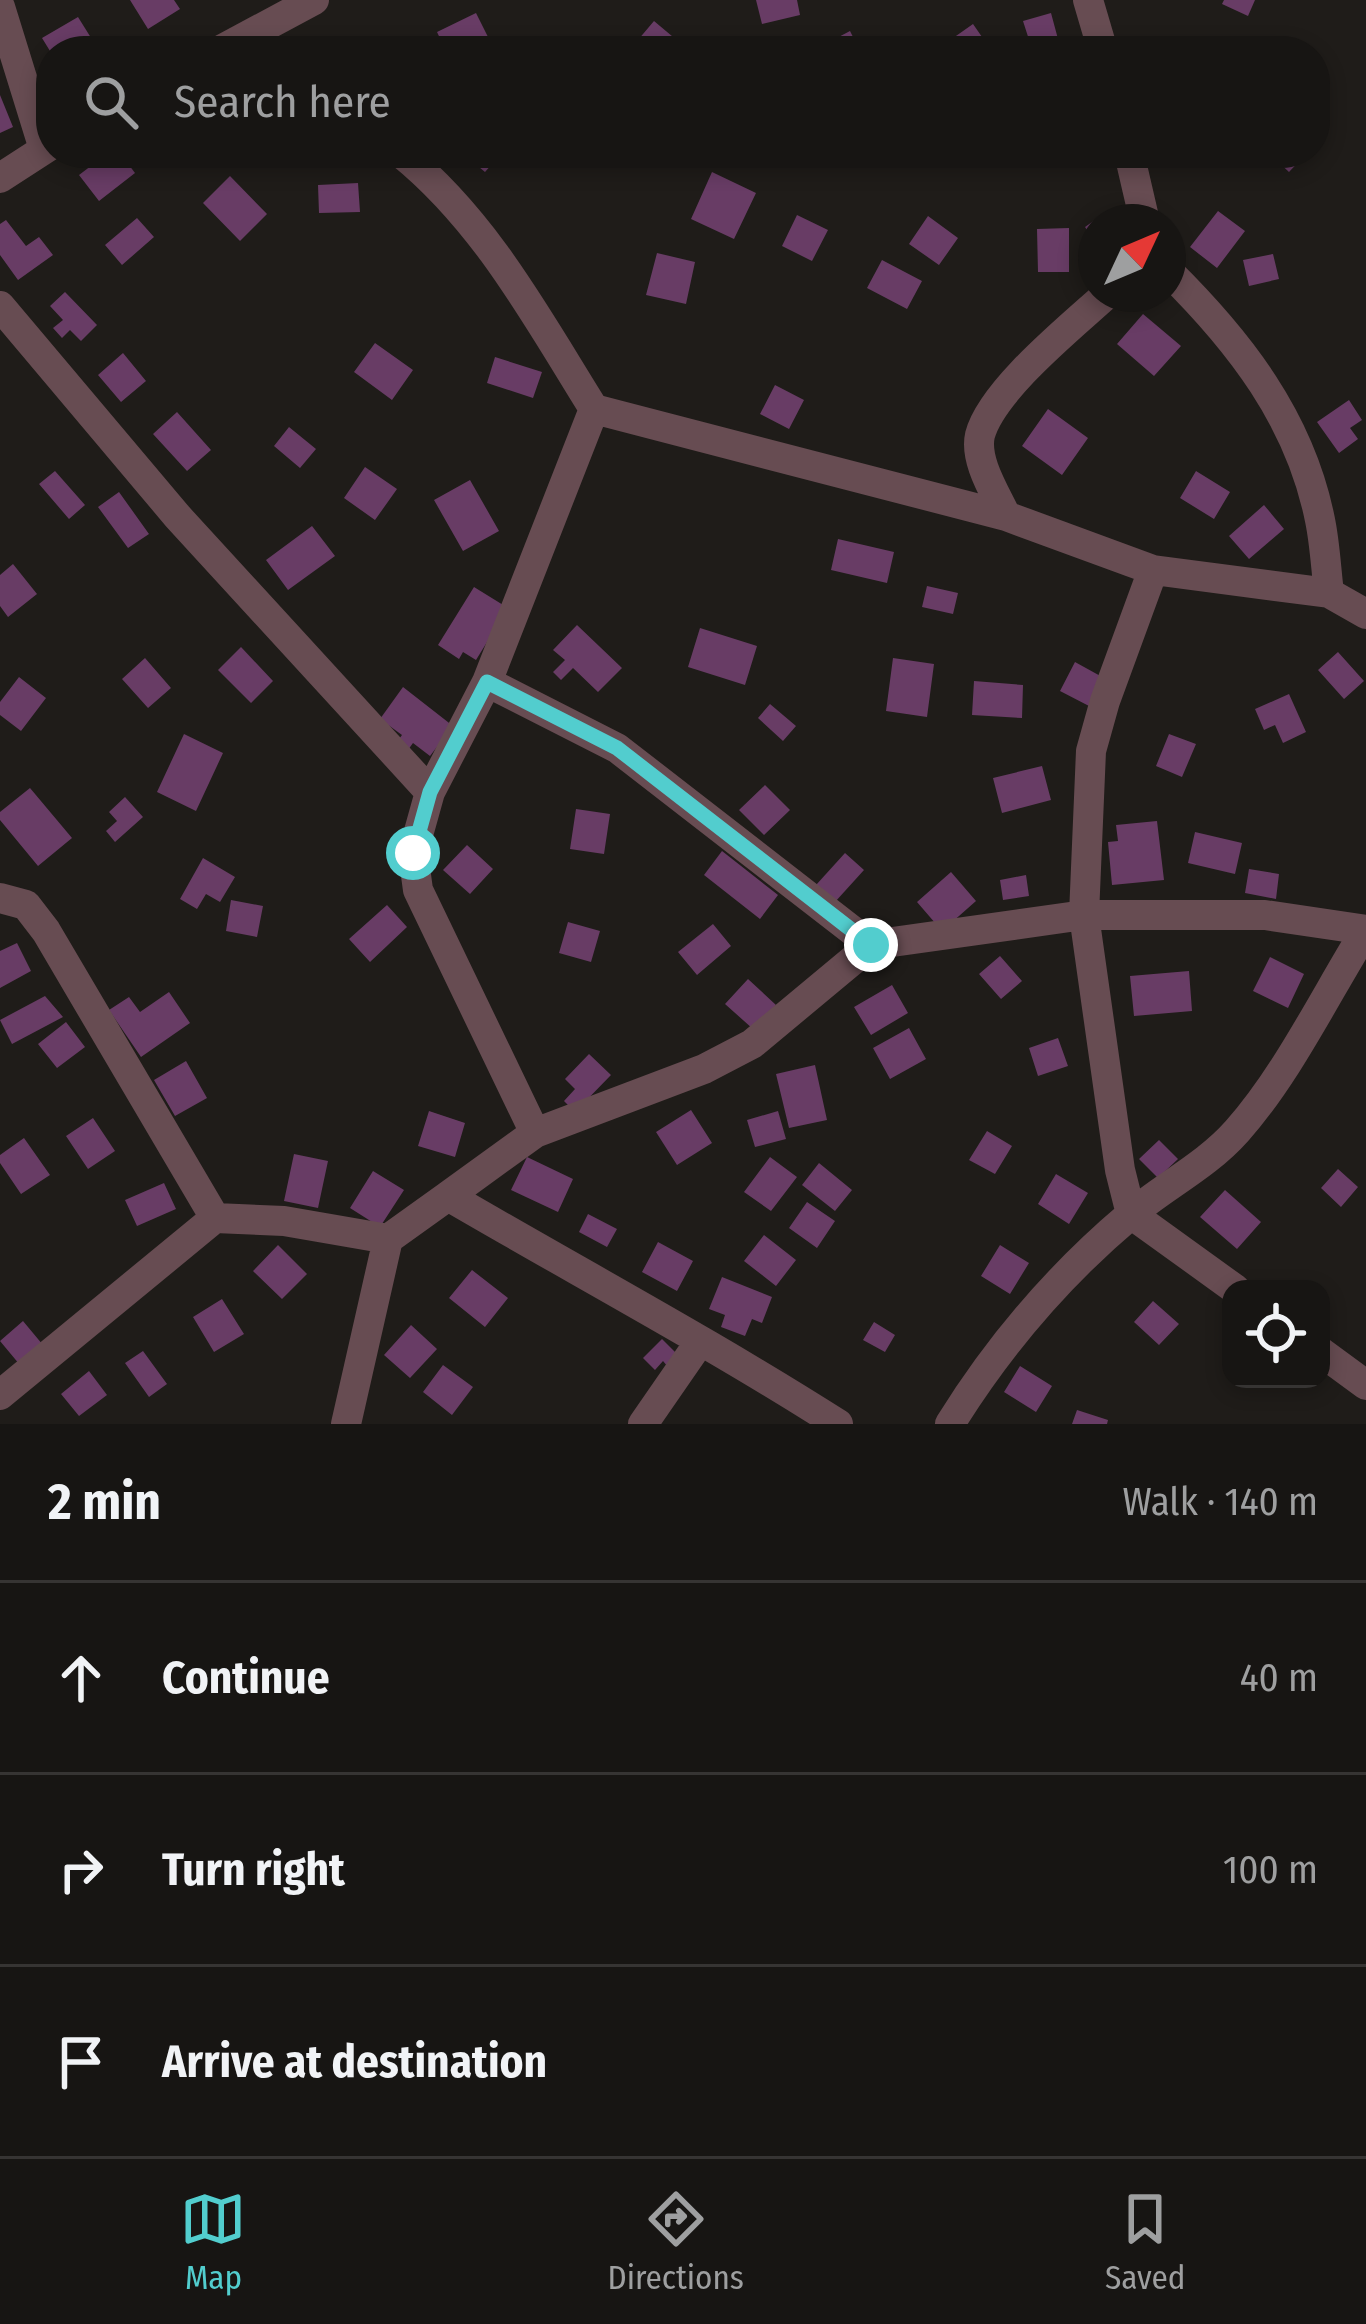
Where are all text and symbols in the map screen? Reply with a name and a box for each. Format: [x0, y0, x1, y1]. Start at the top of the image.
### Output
search box [36, 36, 1330, 168]
icon: search [78, 69, 144, 135]
text: Search here [174, 75, 391, 129]
north arrow [1078, 204, 1186, 312]
route start [386, 826, 440, 880]
route end [844, 918, 898, 972]
map controls [1222, 1280, 1330, 1388]
button: locate [1222, 1280, 1330, 1388]
text: 2 min [48, 1471, 161, 1533]
text: Walk · 140 m [1123, 1479, 1318, 1525]
icon: ahead [48, 1645, 114, 1711]
text: Continue [162, 1651, 330, 1705]
text: 40 m [1240, 1655, 1318, 1701]
icon: right [48, 1837, 114, 1903]
text: Turn right [162, 1843, 345, 1897]
text: 100 m [1223, 1847, 1318, 1893]
icon: arrive [48, 2029, 114, 2095]
text: Arrive at destination [162, 2035, 547, 2089]
tab: Map [180, 2186, 246, 2298]
tab: Directions [607, 2186, 744, 2298]
tab: Saved [1105, 2186, 1185, 2298]

